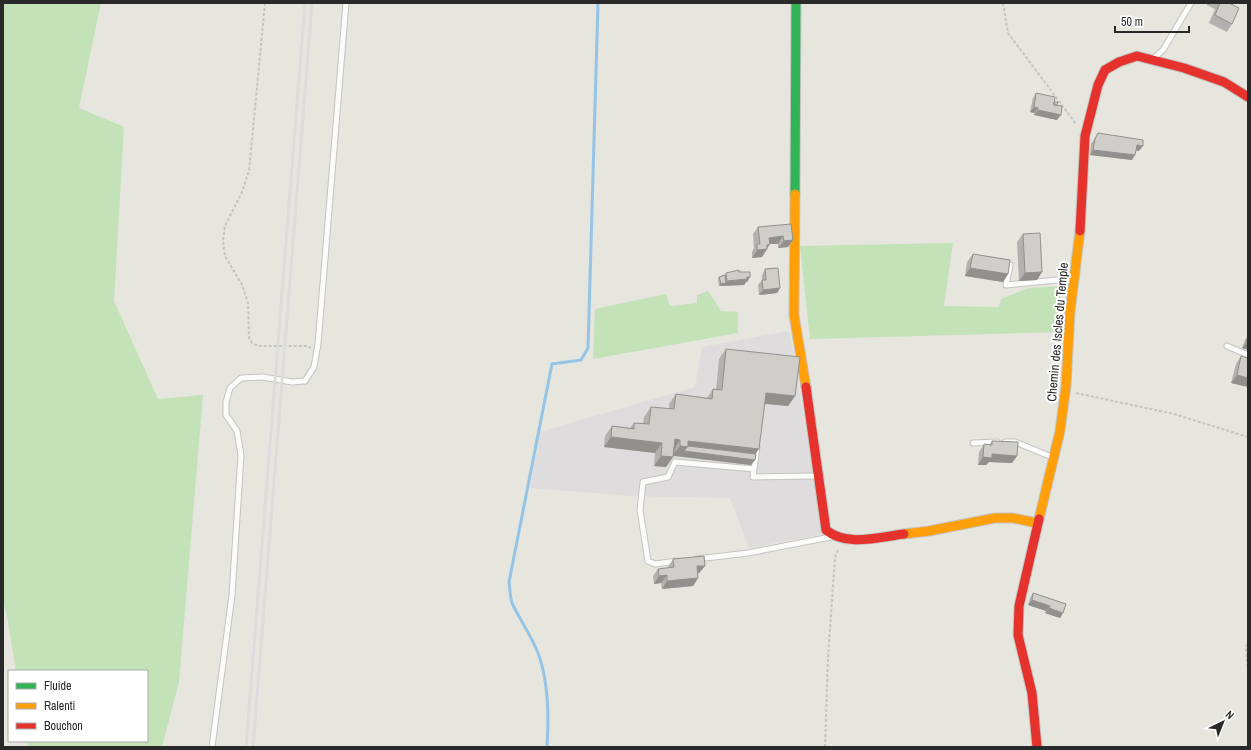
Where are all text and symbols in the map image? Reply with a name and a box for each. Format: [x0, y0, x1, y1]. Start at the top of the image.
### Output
scale bar [1115, 8, 1189, 34]
text: 50 m [1121, 14, 1143, 30]
street label: Chemin des Iscles du Temple [1043, 262, 1072, 402]
legend [8, 670, 148, 742]
text: Fluide [44, 678, 71, 694]
text: Ralenti [44, 698, 75, 714]
north arrow [1203, 702, 1243, 742]
text: N [1223, 707, 1237, 722]
text: Bouchon [44, 718, 83, 734]

